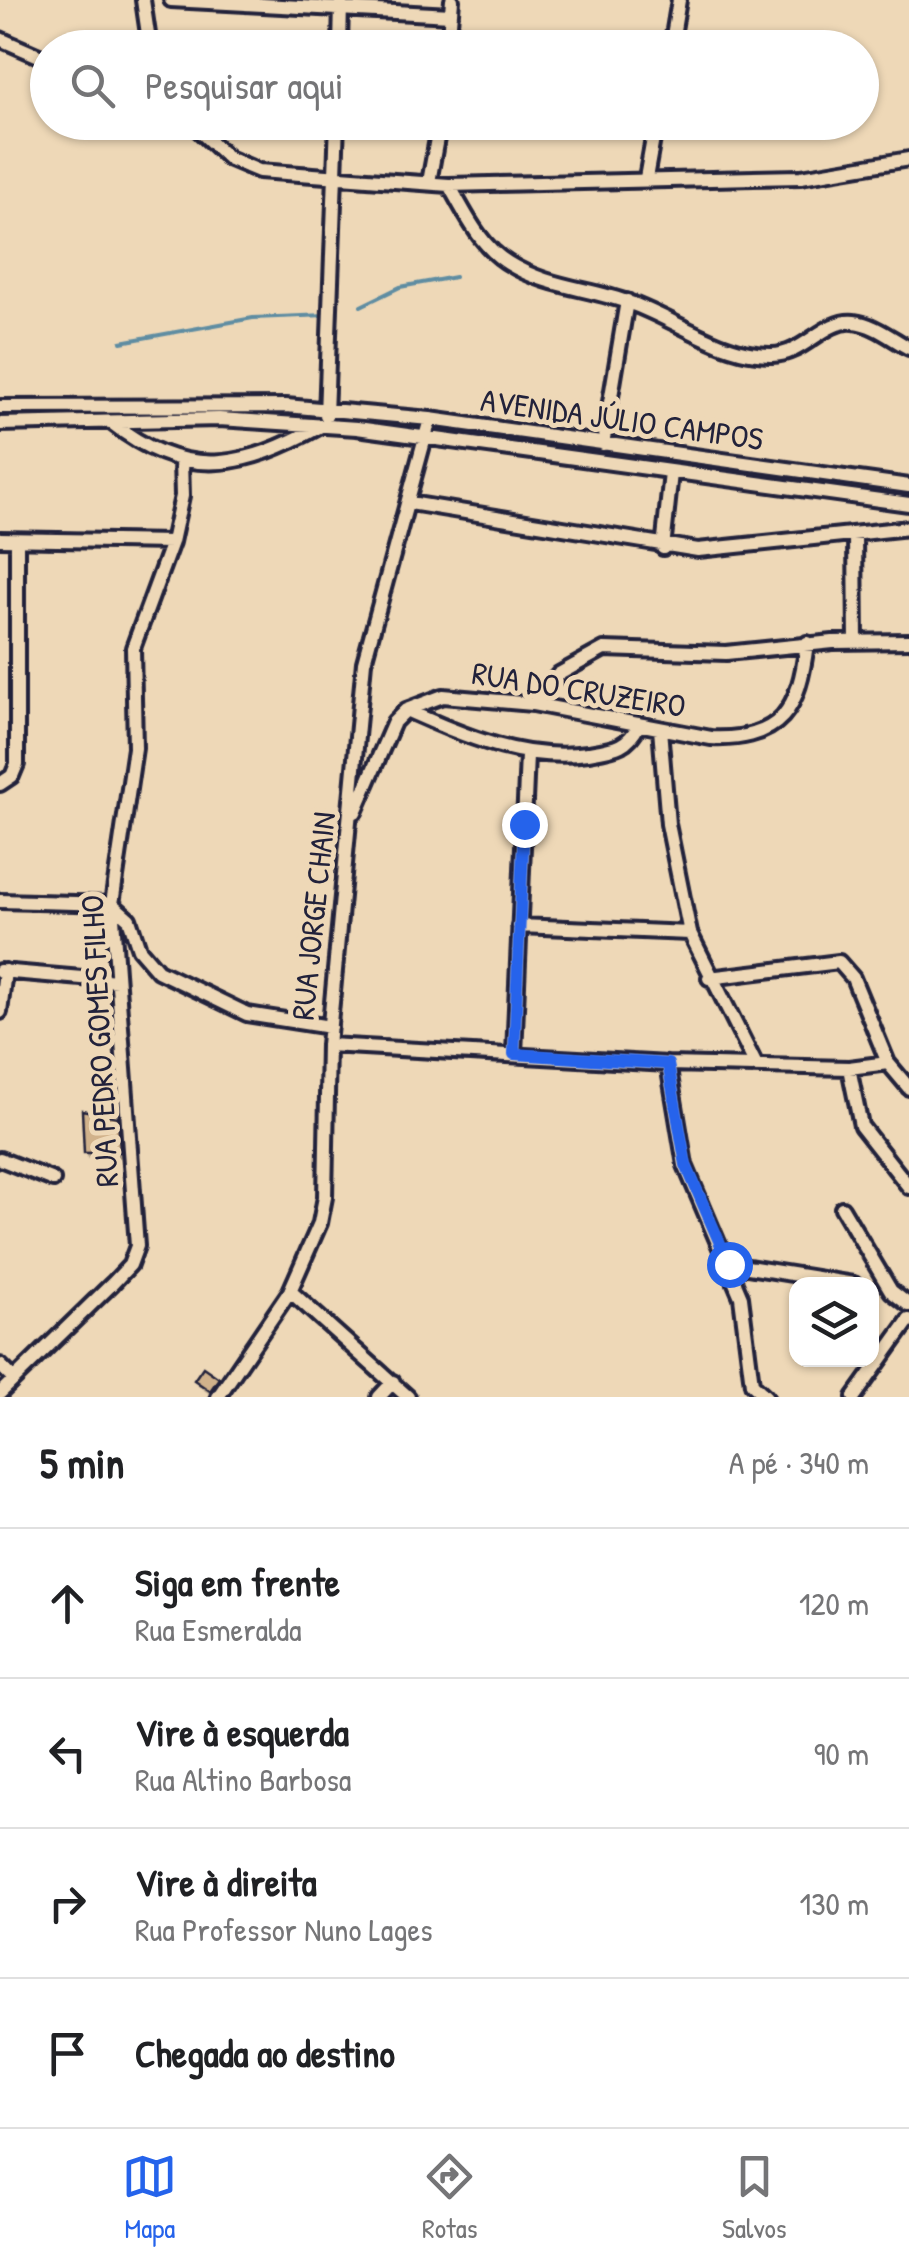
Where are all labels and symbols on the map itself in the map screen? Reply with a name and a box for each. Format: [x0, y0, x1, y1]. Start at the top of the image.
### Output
street label: AVENIDA JÚLIO CAMPOS [478, 378, 766, 460]
street label: RUA DO CRUZEIRO [469, 651, 689, 727]
route end [502, 802, 548, 848]
street label: RUA JORGE CHAIN [281, 810, 345, 1022]
street label: RUA PEDRO GOMES FILHO [70, 894, 128, 1188]
route start [707, 1242, 753, 1288]

